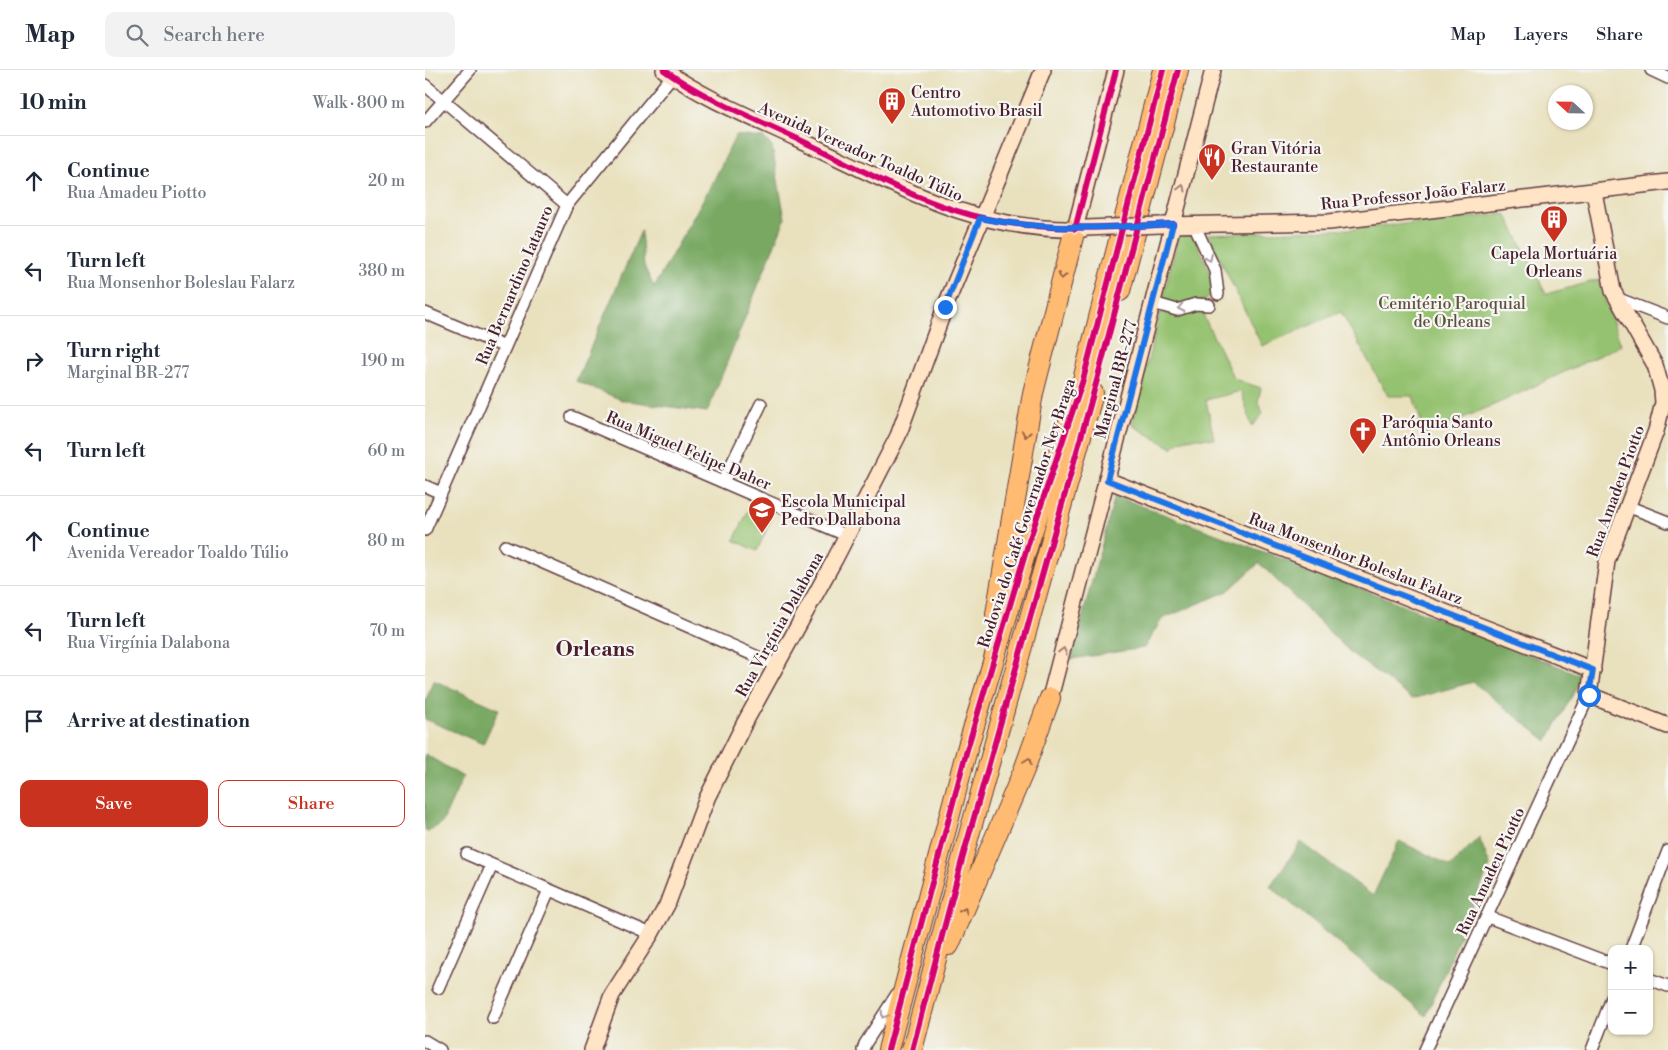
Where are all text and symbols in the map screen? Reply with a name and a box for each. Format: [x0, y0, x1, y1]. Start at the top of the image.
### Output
search box [105, 12, 455, 57]
text: Map [25, 20, 75, 50]
icon: search [123, 21, 151, 49]
text: Search here [163, 23, 265, 47]
text: Map [1451, 23, 1486, 46]
text: Layers [1514, 23, 1568, 46]
text: Share [1596, 23, 1643, 46]
place label: Centro Automotivo Brasil [910, 83, 1043, 121]
north arrow [1548, 85, 1593, 130]
building icon: Centro Automotivo Brasil [877, 86, 907, 125]
text: 10 min [20, 90, 87, 116]
text: Walk · 800 m [313, 93, 405, 113]
street label: Avenida Vereador Toaldo Túlio [754, 97, 966, 206]
place label: Gran Vitória Restaurante [1231, 139, 1322, 177]
restaurant icon: Gran Vitória Restaurante [1197, 142, 1227, 181]
text: Continue [67, 159, 150, 183]
icon: ahead [20, 167, 48, 195]
text: 20 m [368, 171, 405, 191]
street label: Rua Professor João Falarz [1320, 175, 1507, 215]
text: Rua Amadeu Piotto [67, 183, 206, 203]
one-way arrow [1176, 184, 1187, 193]
street label: Rua Bernardino Iatauro [472, 202, 558, 368]
building icon: Capela Mortuária Orleans [1539, 204, 1569, 243]
place label: Capela Mortuária Orleans [1491, 244, 1618, 282]
text: Turn left [67, 249, 146, 273]
one-way arrow [1203, 253, 1214, 262]
icon: left [20, 257, 48, 285]
text: 380 m [358, 261, 405, 281]
one-way arrow [1058, 272, 1068, 280]
text: Rua Monsenhor Boleslau Falarz [67, 273, 295, 293]
park label: Cemitério Paroquial de Orleans [1378, 294, 1526, 332]
route end [934, 296, 957, 319]
one-way arrow [1176, 302, 1185, 313]
street label: Marginal BR-277 [1090, 318, 1141, 441]
text: Turn right [67, 339, 160, 363]
icon: right [20, 347, 48, 375]
text: 190 m [361, 351, 405, 371]
text: Marginal BR-277 [67, 363, 189, 383]
street label: Rodovia do Café Governador Ney Braga [974, 375, 1080, 651]
street label: Rua Miguel Felipe Daher [603, 407, 774, 495]
place label: Paróquia Santo Antônio Orleans [1381, 413, 1501, 451]
church icon: Paróquia Santo Antônio Orleans [1348, 416, 1378, 455]
street label: Rua Amadeu Piotto [1583, 422, 1649, 560]
one-way arrow [1021, 430, 1031, 439]
icon: left [20, 437, 48, 465]
text: Turn left [67, 439, 146, 463]
text: 60 m [367, 441, 405, 461]
place label: Escola Municipal Pedro Dallabona [781, 492, 906, 530]
school or university icon: Escola Municipal Pedro Dallabona [747, 495, 777, 534]
street label: Rua Monsenhor Boleslau Falarz [1246, 509, 1466, 609]
text: Continue [67, 519, 150, 543]
icon: ahead [20, 527, 48, 555]
text: 80 m [367, 531, 405, 551]
text: Avenida Vereador Toaldo Túlio [67, 543, 289, 563]
street label: Rua Virgínia Dalabona [732, 548, 829, 701]
text: Turn left [67, 609, 146, 633]
icon: left [20, 617, 48, 645]
text: 70 m [369, 621, 405, 641]
text: Rua Virgínia Dalabona [67, 633, 230, 653]
district label: Orleans [556, 637, 634, 663]
one-way arrow [1057, 646, 1068, 655]
route start [1578, 684, 1601, 707]
icon: arrive [20, 707, 48, 735]
text: Arrive at destination [67, 709, 250, 733]
one-way arrow [1022, 758, 1032, 766]
button: Save [20, 780, 208, 827]
button: Share [218, 780, 405, 827]
street label: Rua Amadeu Piotto [1452, 804, 1529, 939]
one-way arrow [958, 907, 969, 916]
map controls [1608, 945, 1653, 1035]
button: + [1608, 945, 1653, 990]
button: − [1608, 990, 1653, 1035]
one-way arrow [880, 1009, 890, 1018]

